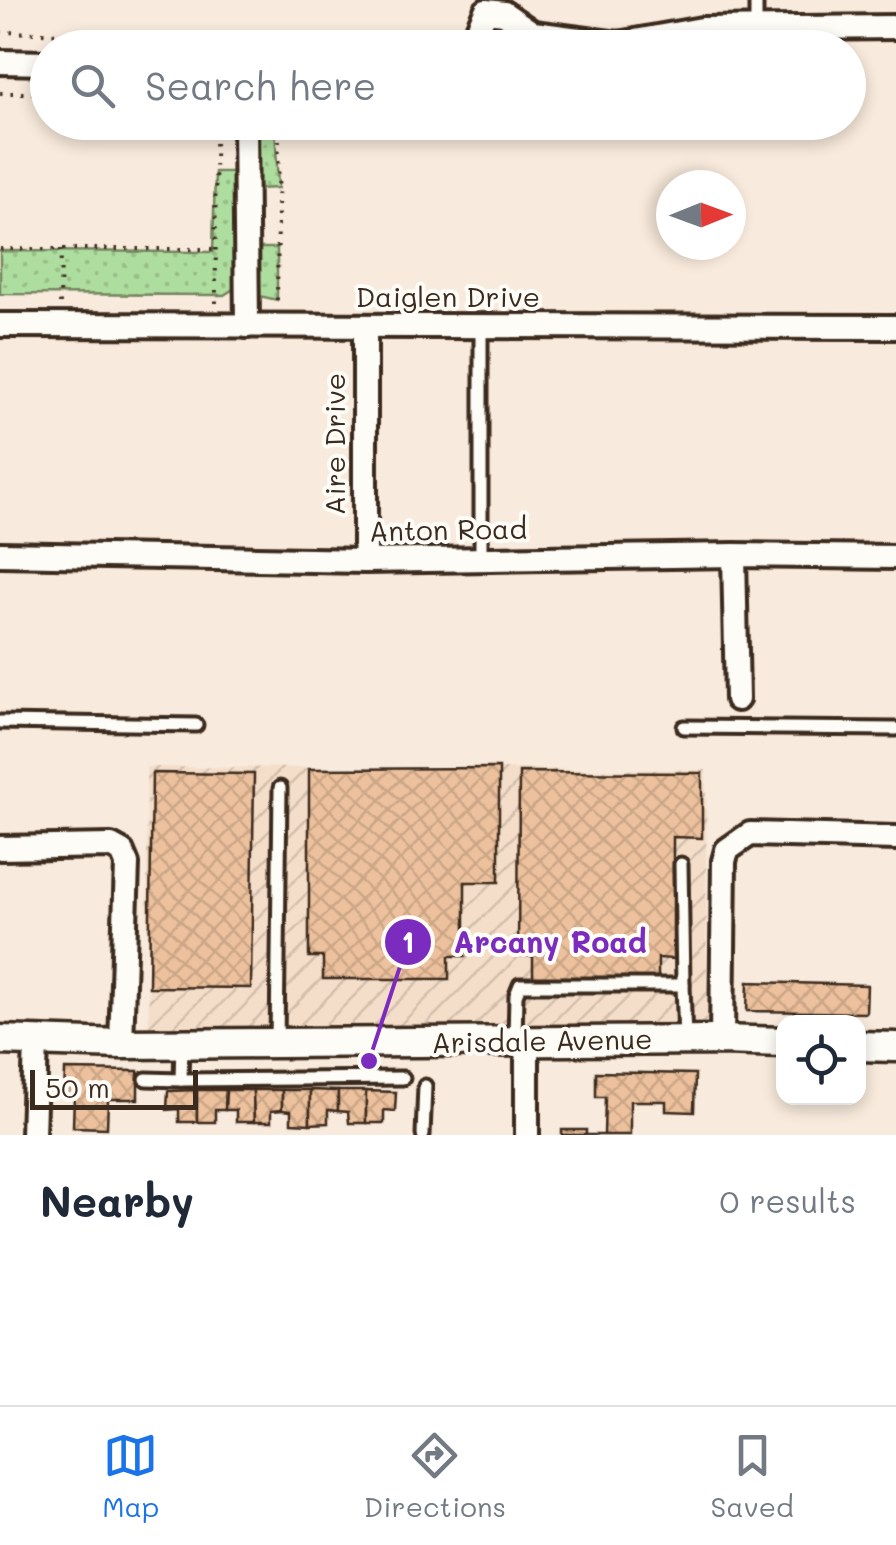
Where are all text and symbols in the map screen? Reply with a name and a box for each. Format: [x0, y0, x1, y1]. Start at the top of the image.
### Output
search box [30, 30, 866, 140]
icon: search [65, 58, 120, 113]
text: Search here [145, 60, 376, 110]
north arrow [656, 170, 746, 260]
street label: Daiglen Drive [356, 278, 540, 314]
street label: Aire Drive [316, 373, 352, 515]
street label: Anton Road [369, 510, 527, 548]
callout: Arcany Road [383, 912, 667, 972]
text: 1 [401, 921, 415, 961]
text: Arcany Road [453, 921, 647, 961]
map controls [776, 1015, 866, 1105]
button: locate [776, 1015, 866, 1105]
street label: Arisdale Avenue [431, 1020, 653, 1060]
scale bar [30, 1065, 198, 1110]
text: 50 m [45, 1069, 110, 1105]
text: Nearby [40, 1173, 194, 1228]
text: 0 results [719, 1179, 856, 1221]
tab: Map [102, 1428, 159, 1524]
tab: Directions [364, 1428, 506, 1524]
tab: Saved [711, 1428, 794, 1524]

